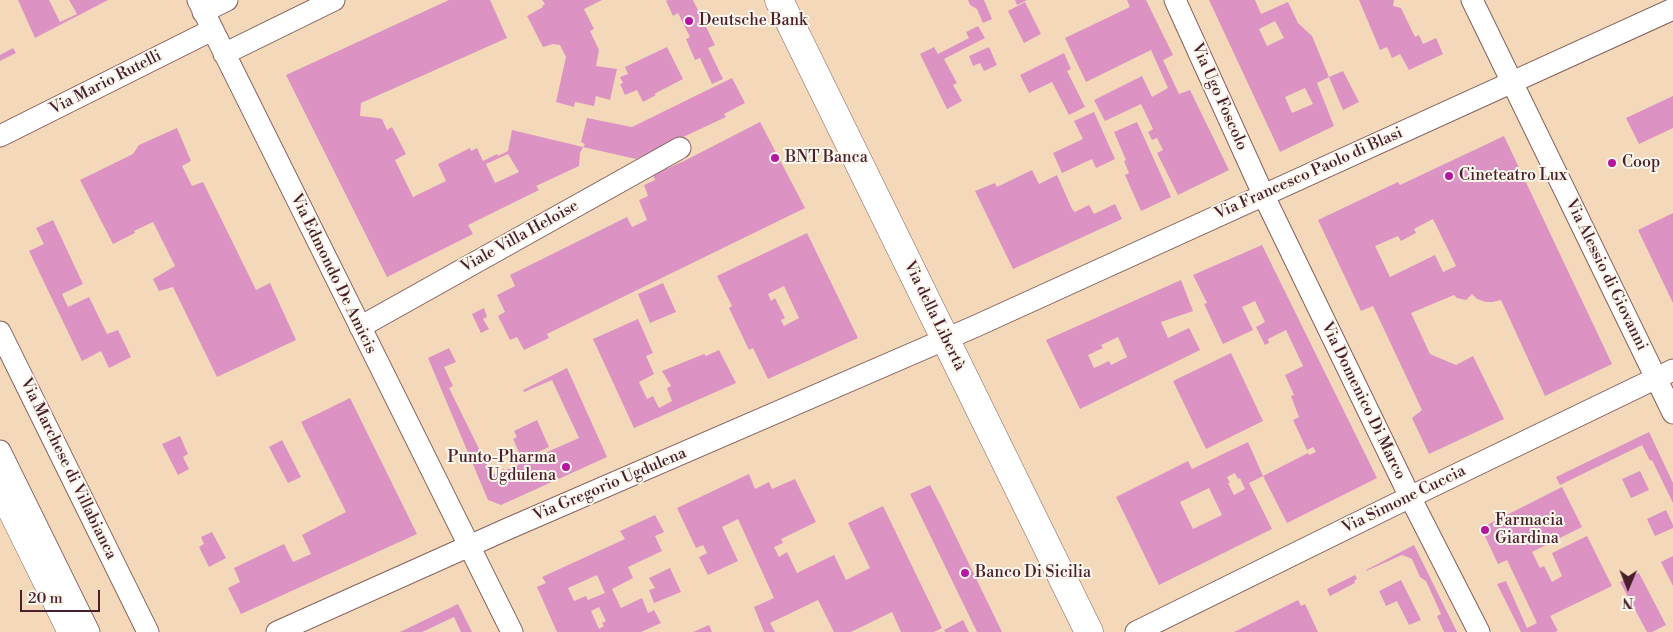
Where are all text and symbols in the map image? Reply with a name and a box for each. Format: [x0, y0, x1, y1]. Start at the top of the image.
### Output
place label: Deutsche Bank [699, 11, 807, 31]
marker: Deutsche Bank [683, 15, 695, 27]
street label: Via Ugo Foscolo [1187, 40, 1251, 154]
street label: Via Mario Rutelli [47, 47, 165, 119]
street label: Via Francesco Paolo di Blasi [1212, 124, 1406, 224]
place label: BNT Banca [785, 148, 868, 168]
marker: BNT Banca [769, 152, 781, 164]
place label: Coop [1622, 153, 1660, 173]
marker: Coop [1606, 157, 1618, 169]
place label: Cineteatro Lux [1459, 166, 1567, 186]
marker: Cineteatro Lux [1443, 170, 1455, 182]
street label: Via Edmondo De Amicis [286, 191, 380, 357]
street label: Via Alessio di Giovanni [1561, 196, 1651, 354]
street label: Viale Villa Heloise [458, 197, 582, 277]
street label: Via della Libertà [899, 258, 969, 374]
street label: Via Domenico Di Marco [1316, 319, 1410, 483]
street label: Via Marchese di Villabianca [16, 375, 120, 563]
street label: Via Gregorio Ugdulena [531, 444, 689, 526]
place label: Punto-Pharma Ugdulena [448, 448, 556, 486]
marker: Punto-Pharma Ugdulena [560, 461, 572, 473]
street label: Via Simone Cuccia [1339, 462, 1469, 538]
place label: Farmacia Giardina [1495, 511, 1563, 549]
marker: Farmacia Giardina [1479, 524, 1491, 536]
north arrow [1603, 562, 1653, 612]
place label: Banco Di Sicilia [975, 563, 1091, 583]
marker: Banco Di Sicilia [959, 567, 971, 579]
scale bar [22, 580, 102, 612]
text: 20 m [28, 589, 63, 608]
text: N [1622, 593, 1633, 611]

